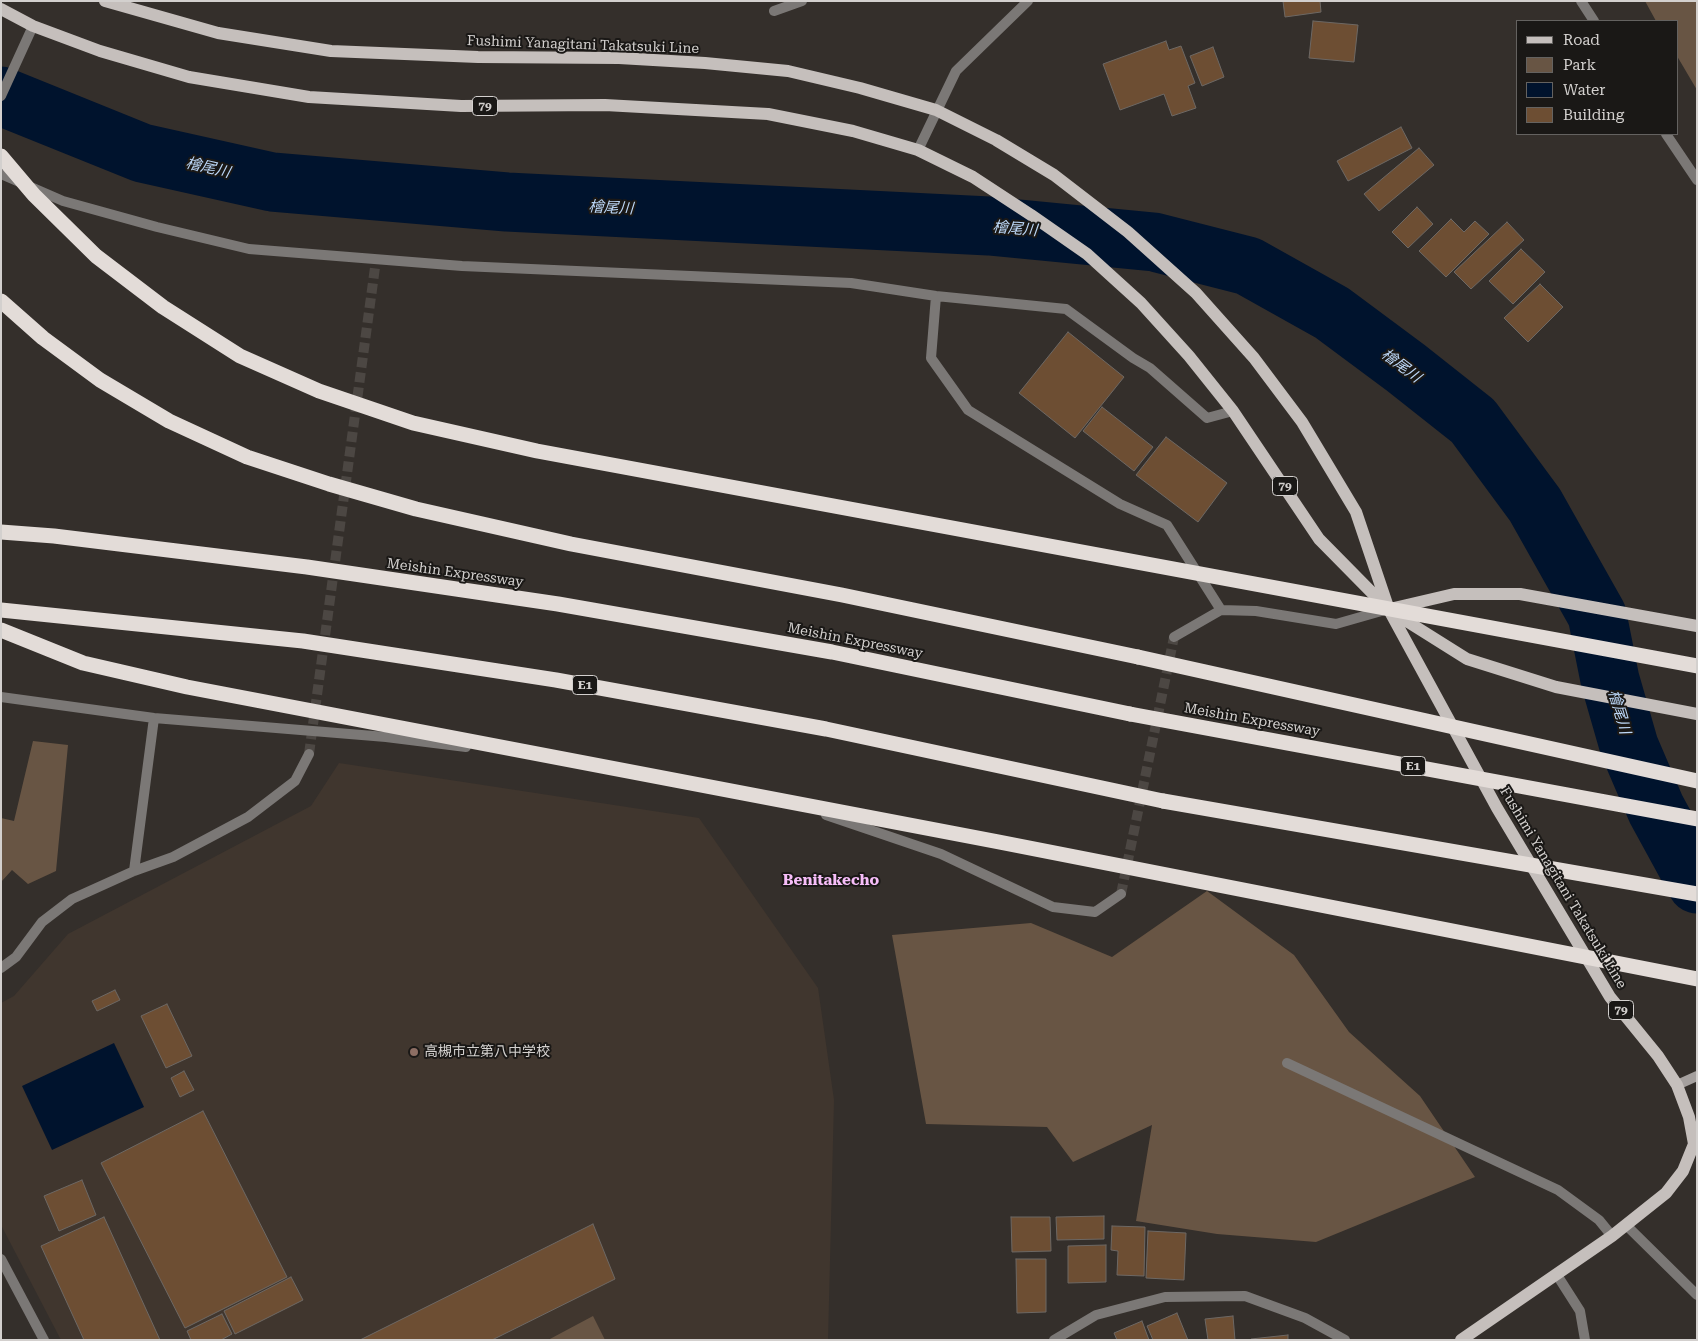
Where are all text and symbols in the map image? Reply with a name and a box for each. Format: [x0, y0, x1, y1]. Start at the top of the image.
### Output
legend [1516, 20, 1678, 135]
text: Road [1563, 31, 1600, 49]
street label: Fushimi Yanagitani Takatsuki Line [467, 33, 699, 57]
text: Park [1563, 56, 1596, 74]
text: Water [1563, 81, 1605, 99]
road number: 79 [472, 96, 498, 115]
text: Building [1563, 106, 1624, 124]
water label: 檜尾川 [184, 154, 232, 182]
water label: 檜尾川 [588, 198, 634, 218]
water label: 檜尾川 [992, 218, 1038, 240]
water label: 檜尾川 [1378, 345, 1424, 387]
road number: 79 [1272, 476, 1298, 496]
street label: Meishin Expressway [386, 555, 524, 591]
street label: Meishin Expressway [786, 620, 924, 662]
road number: E1 [572, 676, 598, 694]
water label: 檜尾川 [1604, 688, 1634, 736]
street label: Meishin Expressway [1183, 700, 1321, 740]
road number: E1 [1400, 756, 1426, 776]
street label: Fushimi Yanagitani Takatsuki Line [1496, 784, 1630, 992]
district label: Benitakecho [783, 872, 879, 890]
road number: 79 [1608, 1000, 1634, 1020]
place label: 高槻市立第八中学校 [424, 1044, 550, 1060]
marker: 高槻市立第八中学校 [408, 1046, 420, 1058]

